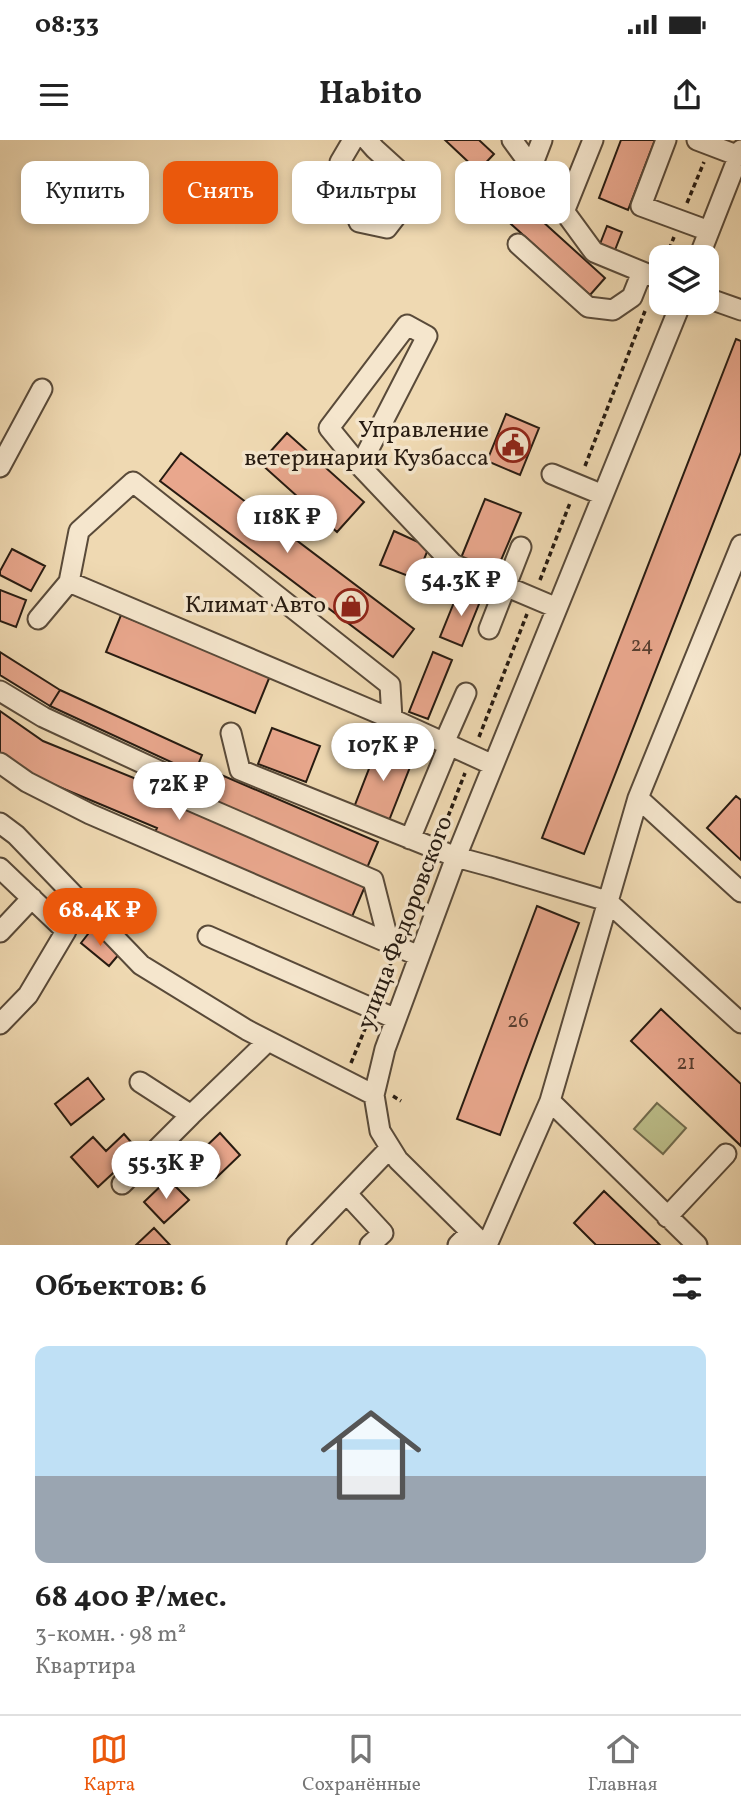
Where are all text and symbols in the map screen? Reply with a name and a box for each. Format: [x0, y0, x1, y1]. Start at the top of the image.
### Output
text: 08:33 [35, 7, 99, 43]
text: Habito [319, 73, 422, 117]
icon: menu [35, 76, 73, 114]
icon: share [668, 76, 706, 114]
chip: Купить [21, 161, 149, 224]
chip: Снять [163, 161, 278, 224]
chip: Фильтры [292, 161, 441, 224]
chip: Новое [455, 161, 570, 224]
map controls [649, 245, 719, 315]
button: layers [649, 245, 719, 315]
place label: Управление ветеринарии Кузбасса [244, 414, 489, 476]
public building icon: Управление ветеринарии Кузбасса [494, 426, 532, 464]
pin: 118K ₽ [230, 496, 344, 555]
text: 118K ₽ [253, 502, 321, 534]
pin: 54.3K ₽ [396, 559, 526, 618]
text: 54.3K ₽ [421, 565, 501, 597]
shop icon: Климат Авто [332, 587, 370, 625]
place label: Климат Авто [185, 589, 326, 623]
house number: 24 [630, 631, 654, 660]
pin: 107K ₽ [326, 724, 440, 783]
text: 107K ₽ [347, 730, 419, 762]
pin: 72K ₽ [130, 762, 228, 822]
text: 72K ₽ [149, 769, 209, 801]
street label: улица Федоровского [350, 811, 462, 1035]
pin: 68.4K ₽ [35, 888, 165, 948]
text: 68.4K ₽ [59, 895, 141, 927]
house number: 26 [507, 1007, 529, 1036]
house number: 21 [676, 1049, 696, 1078]
pin: 55.3K ₽ [101, 1142, 231, 1201]
text: 55.3K ₽ [128, 1148, 204, 1180]
text: Объектов: 6 [35, 1266, 207, 1308]
icon: filters [668, 1268, 706, 1306]
icon: home [308, 1392, 434, 1518]
text: 68 400 ₽/мес. [35, 1577, 227, 1619]
text: 3-комн. · 98 m² [35, 1619, 186, 1651]
text: Квартира [35, 1651, 136, 1683]
tab: Карта [84, 1730, 135, 1798]
tab: Сохранённые [302, 1730, 421, 1798]
tab: Главная [588, 1730, 657, 1798]

